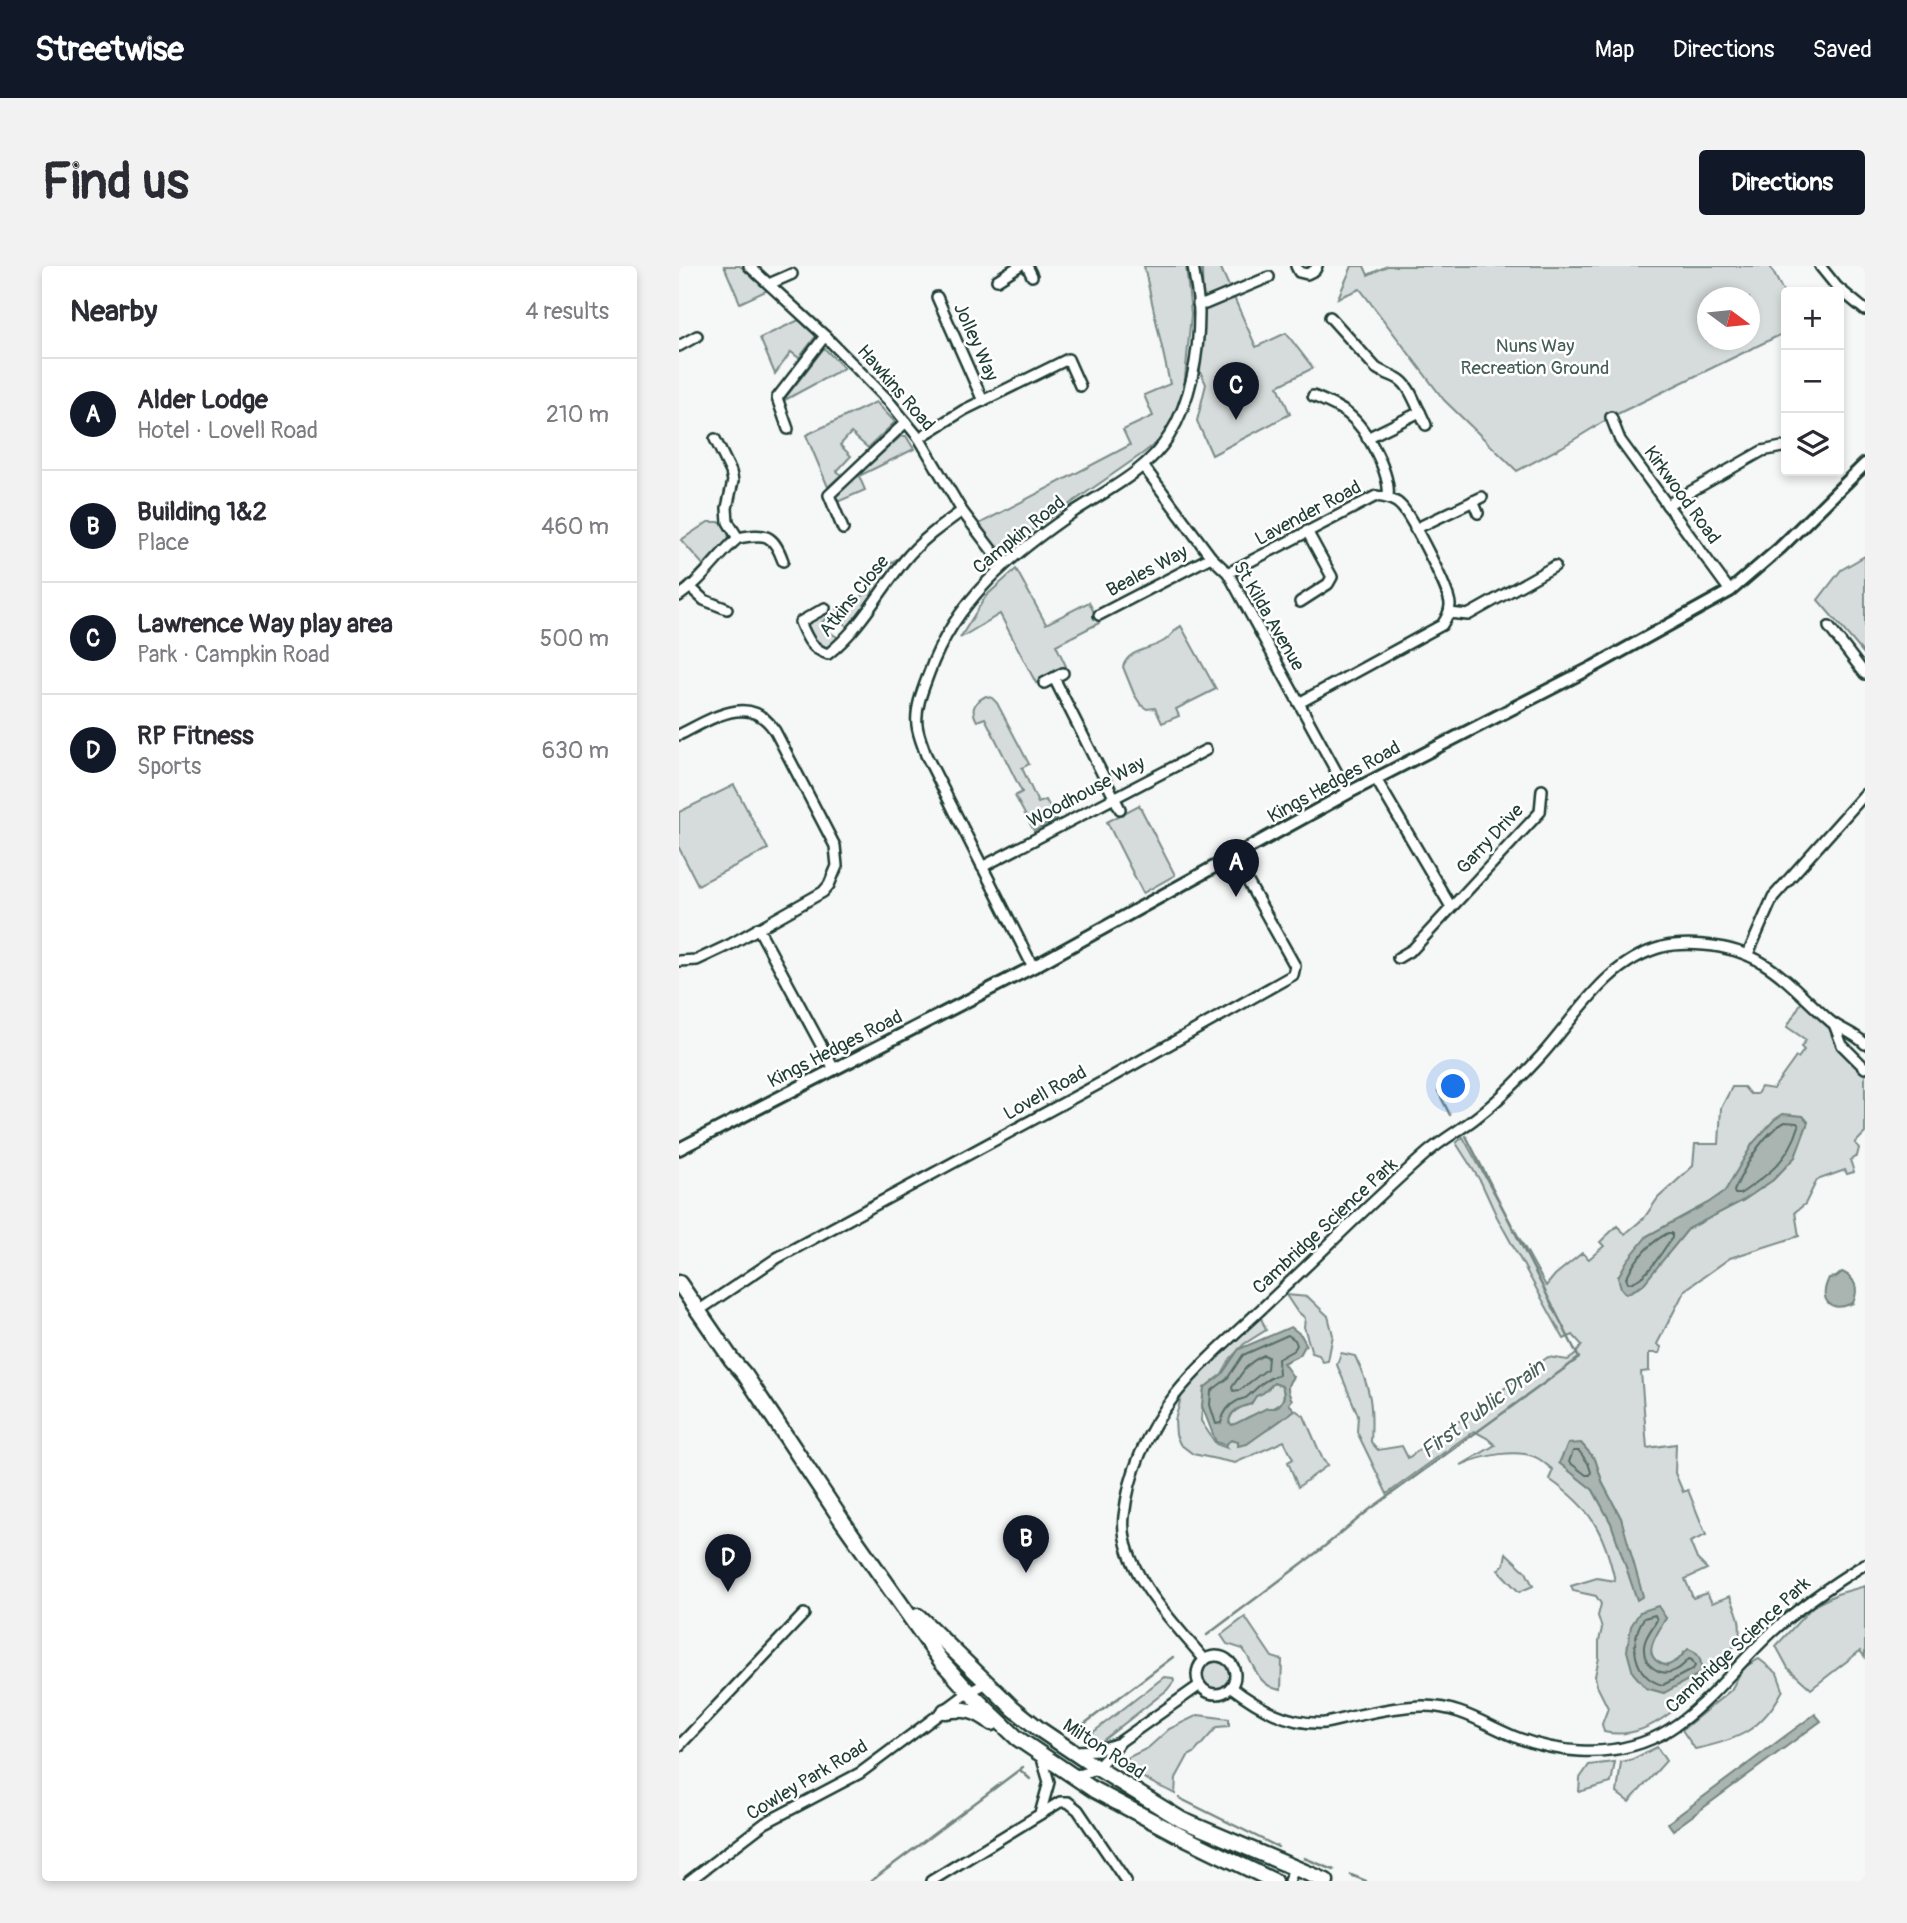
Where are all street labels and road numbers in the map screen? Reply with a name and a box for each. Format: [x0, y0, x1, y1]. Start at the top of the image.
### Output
street label: Jolley Way [948, 299, 1004, 385]
street label: Hawkins Road [852, 340, 940, 436]
street label: Kirkwood Road [1638, 441, 1726, 549]
street label: Lavender Road [1251, 475, 1365, 551]
street label: Campkin Road [968, 491, 1070, 579]
street label: Beales Way [1102, 540, 1192, 602]
street label: Atkins Close [814, 550, 895, 642]
street label: St Kilda Avenue [1228, 557, 1310, 676]
street label: Kings Hedges Road [1263, 736, 1405, 828]
street label: Woodhouse Way [1023, 751, 1149, 833]
street label: Garry Drive [1451, 798, 1529, 879]
street label: Kings Hedges Road [763, 1005, 907, 1093]
street label: Lovell Road [999, 1060, 1091, 1126]
street label: Cambridge Science Park [1248, 1153, 1402, 1299]
street label: Cambridge Science Park [1661, 1572, 1815, 1718]
street label: Milton Road [1058, 1713, 1150, 1785]
street label: Cowley Park Road [742, 1734, 872, 1826]

